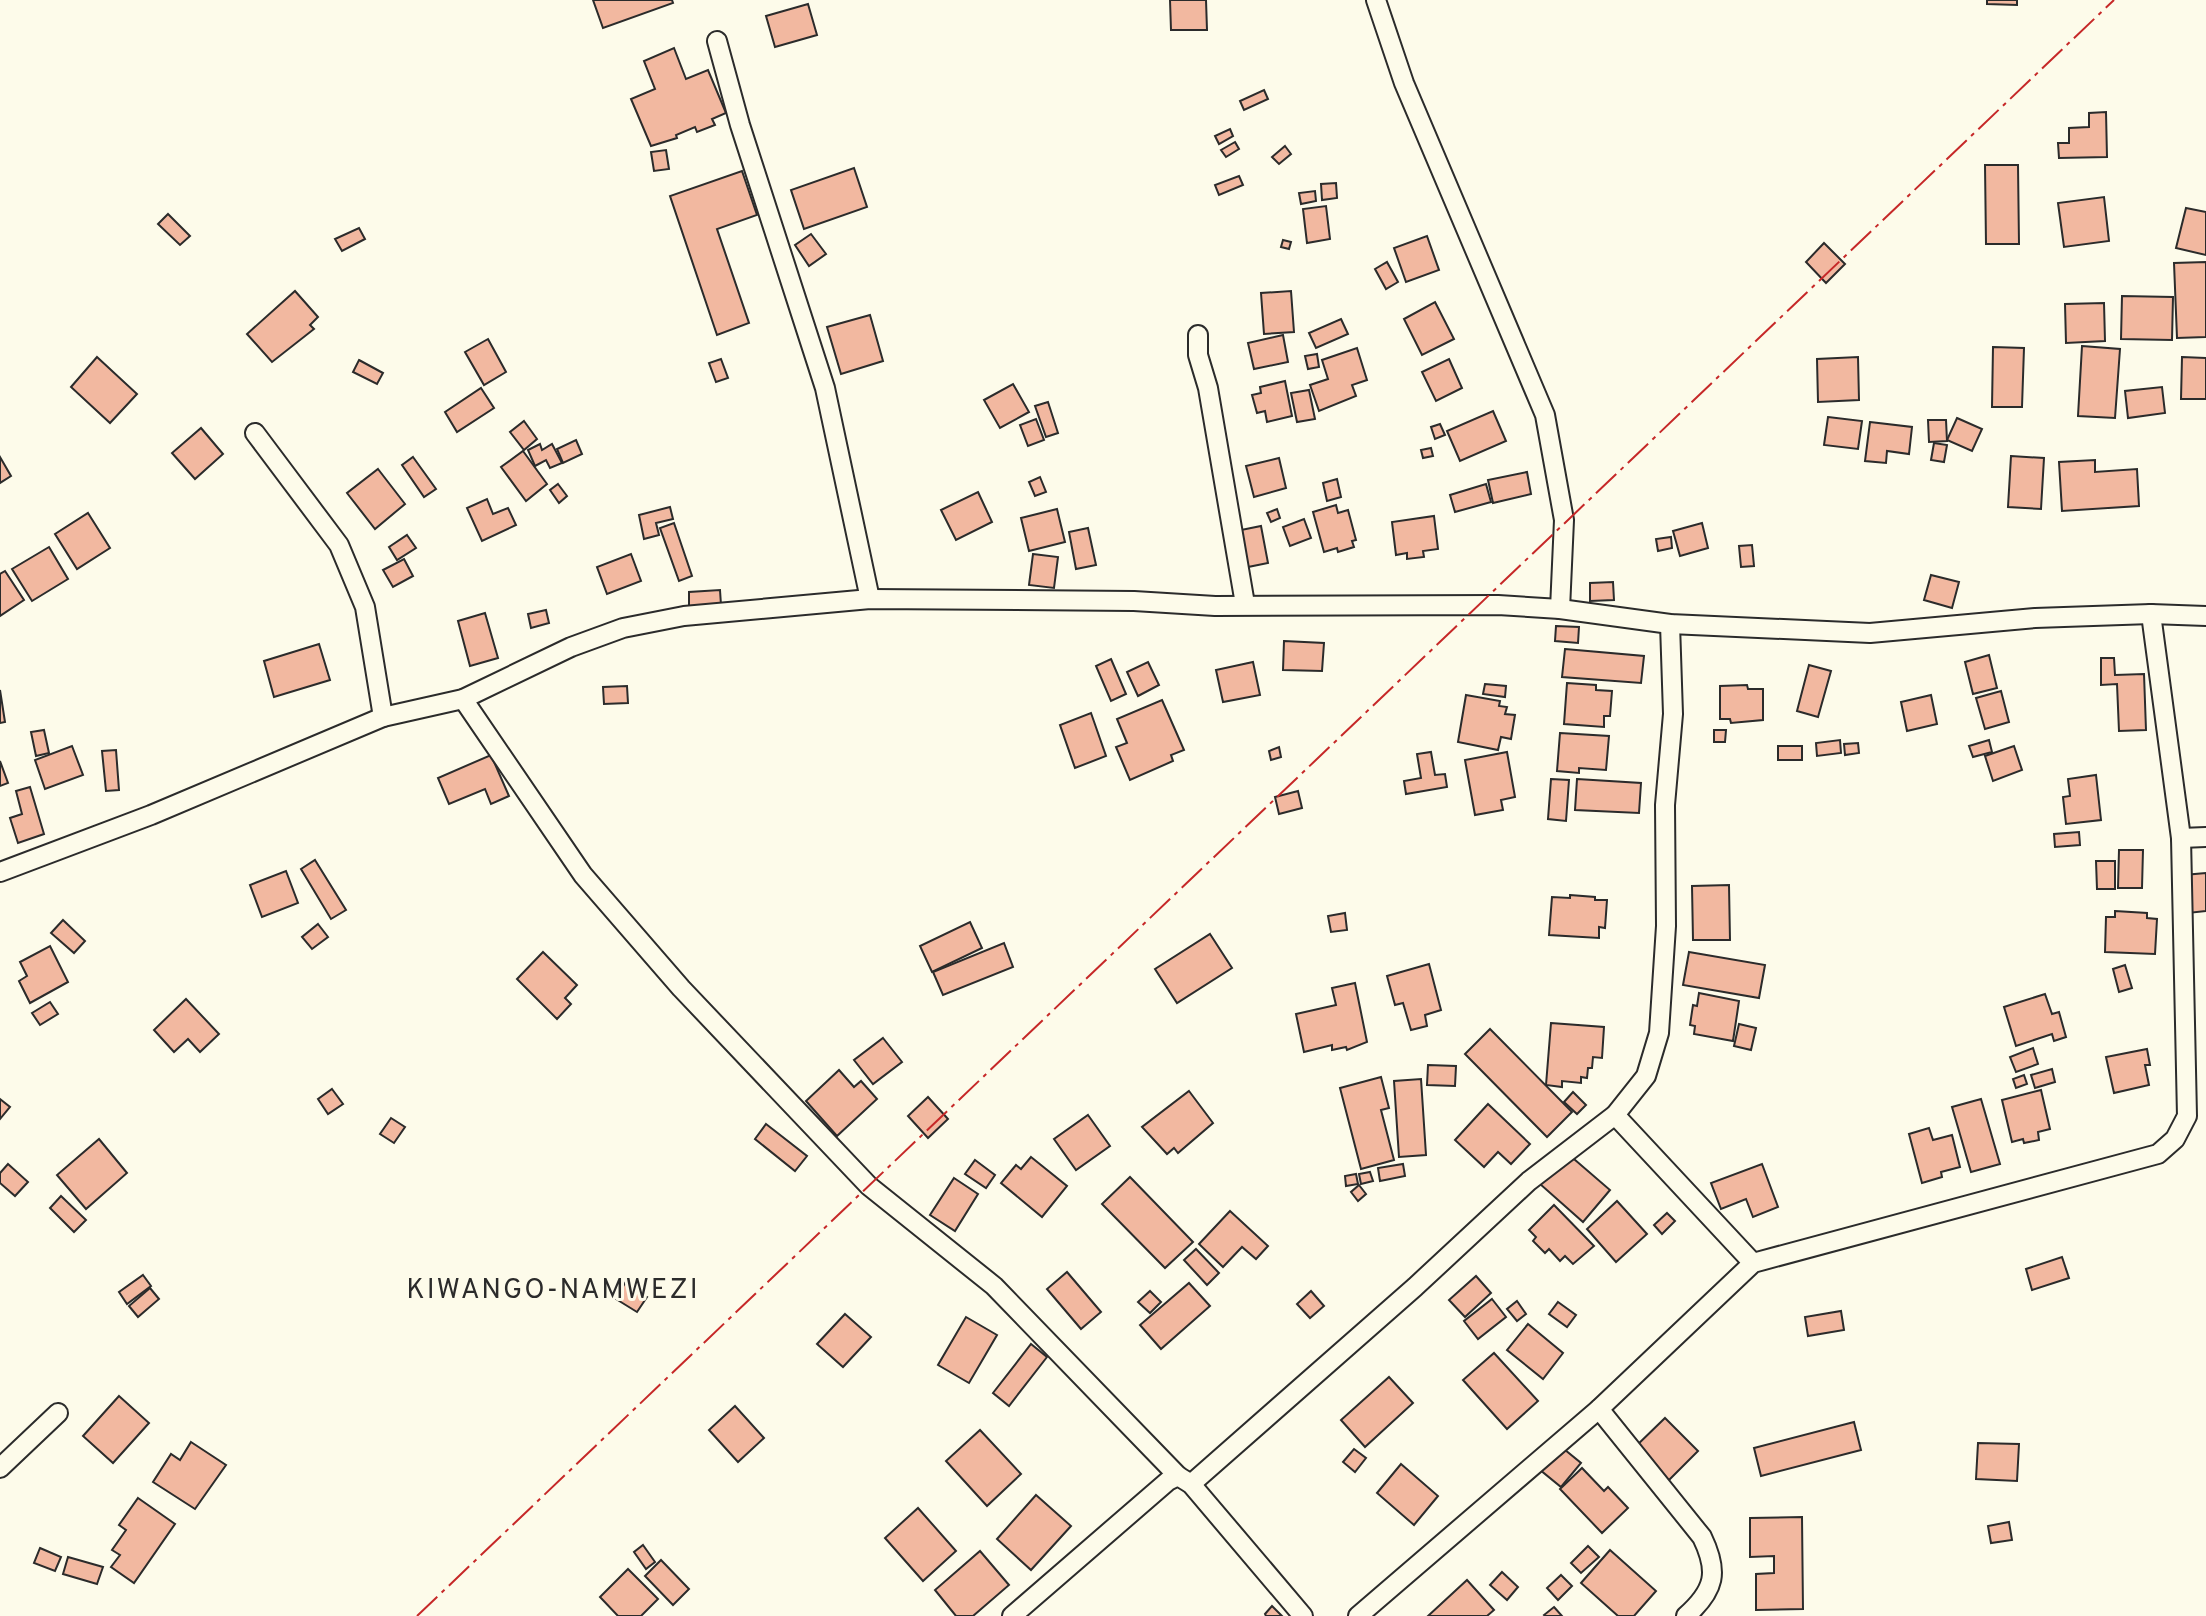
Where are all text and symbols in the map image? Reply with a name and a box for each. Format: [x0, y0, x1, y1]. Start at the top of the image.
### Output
district label: KIWANGO-NAMWEZI [406, 1273, 700, 1309]

